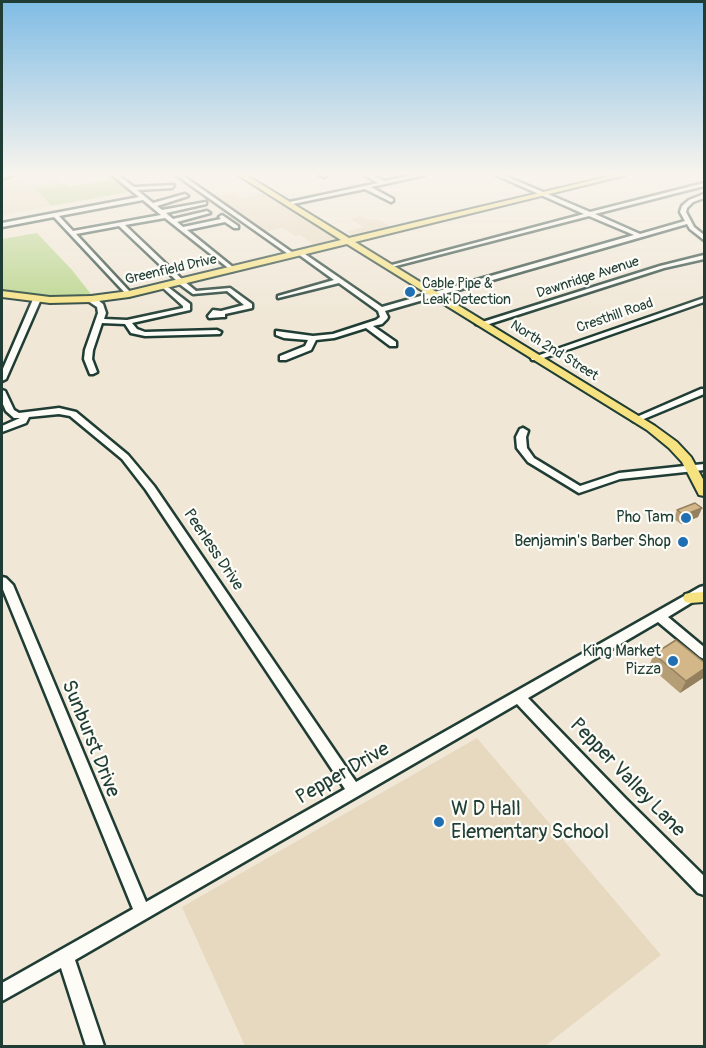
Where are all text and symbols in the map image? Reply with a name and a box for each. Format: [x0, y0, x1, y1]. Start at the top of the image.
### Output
street label: Greenfield Drive [123, 251, 219, 289]
street label: Dawnridge Avenue [535, 253, 641, 303]
place label: Cable Pipe & Leak Detection [422, 276, 511, 308]
marker: Cable Pipe & Leak Detection [403, 285, 417, 299]
street label: Cresthill Road [574, 295, 656, 337]
street label: North 2nd Street [507, 317, 601, 385]
street label: Peerless Drive [179, 506, 247, 594]
place label: Pho Tam [616, 508, 674, 528]
marker: Pho Tam [679, 511, 693, 525]
place label: Benjamin's Barber Shop [514, 532, 671, 552]
marker: Benjamin's Barber Shop [676, 535, 690, 549]
place label: King Market Pizza [582, 642, 661, 680]
marker: King Market Pizza [666, 654, 680, 668]
street label: Sunburst Drive [56, 677, 124, 801]
street label: Pepper Valley Lane [564, 714, 690, 842]
street label: Pepper Drive [292, 738, 394, 810]
place label: W D Hall Elementary School [451, 798, 609, 845]
marker: W D Hall Elementary School [432, 815, 446, 829]

